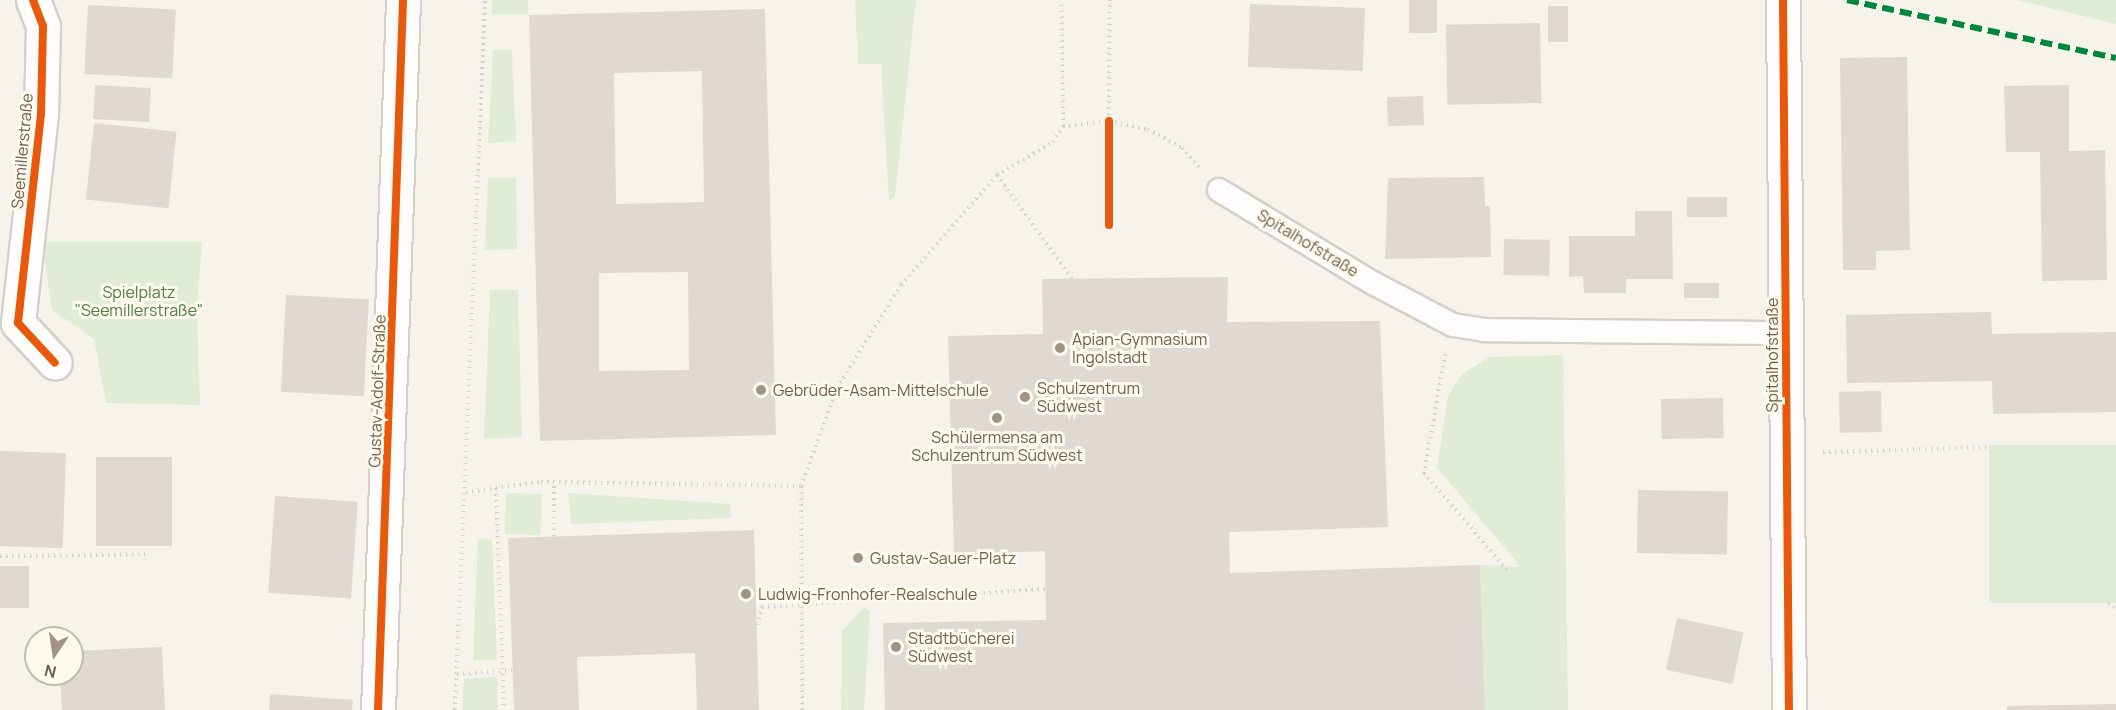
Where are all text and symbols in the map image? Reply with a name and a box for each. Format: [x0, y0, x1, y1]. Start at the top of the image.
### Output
street label: Seemillerstraße [7, 92, 37, 210]
street label: Spitalhofstraße [1254, 205, 1362, 281]
park label: Spielplatz "Seemillerstraße" [75, 282, 203, 320]
street label: Spitalhofstraße [1762, 298, 1782, 412]
street label: Gustav-Adolf-Straße [365, 314, 389, 468]
place label: Apian-Gymnasium Ingolstadt [1072, 329, 1207, 367]
marker: Apian-Gymnasium Ingolstadt [1053, 341, 1067, 355]
place label: Schulzentrum Südwest [1037, 378, 1140, 416]
place label: Gebrüder-Asam-Mittelschule [773, 380, 989, 400]
marker: Gebrüder-Asam-Mittelschule [754, 383, 768, 397]
marker: Schulzentrum Südwest [1018, 390, 1032, 404]
marker: Schülermensa am Schulzentrum Südwest [990, 411, 1004, 425]
place label: Schülermensa am Schulzentrum Südwest [911, 427, 1083, 465]
place label: Gustav-Sauer-Platz [870, 548, 1016, 568]
marker: Gustav-Sauer-Platz [851, 551, 865, 565]
place label: Ludwig-Fronhofer-Realschule [758, 584, 977, 604]
marker: Ludwig-Fronhofer-Realschule [739, 587, 753, 601]
north arrow [24, 626, 84, 686]
place label: Stadtbücherei Südwest [908, 628, 1014, 666]
marker: Stadtbücherei Südwest [889, 640, 903, 654]
text: N [42, 660, 58, 684]

